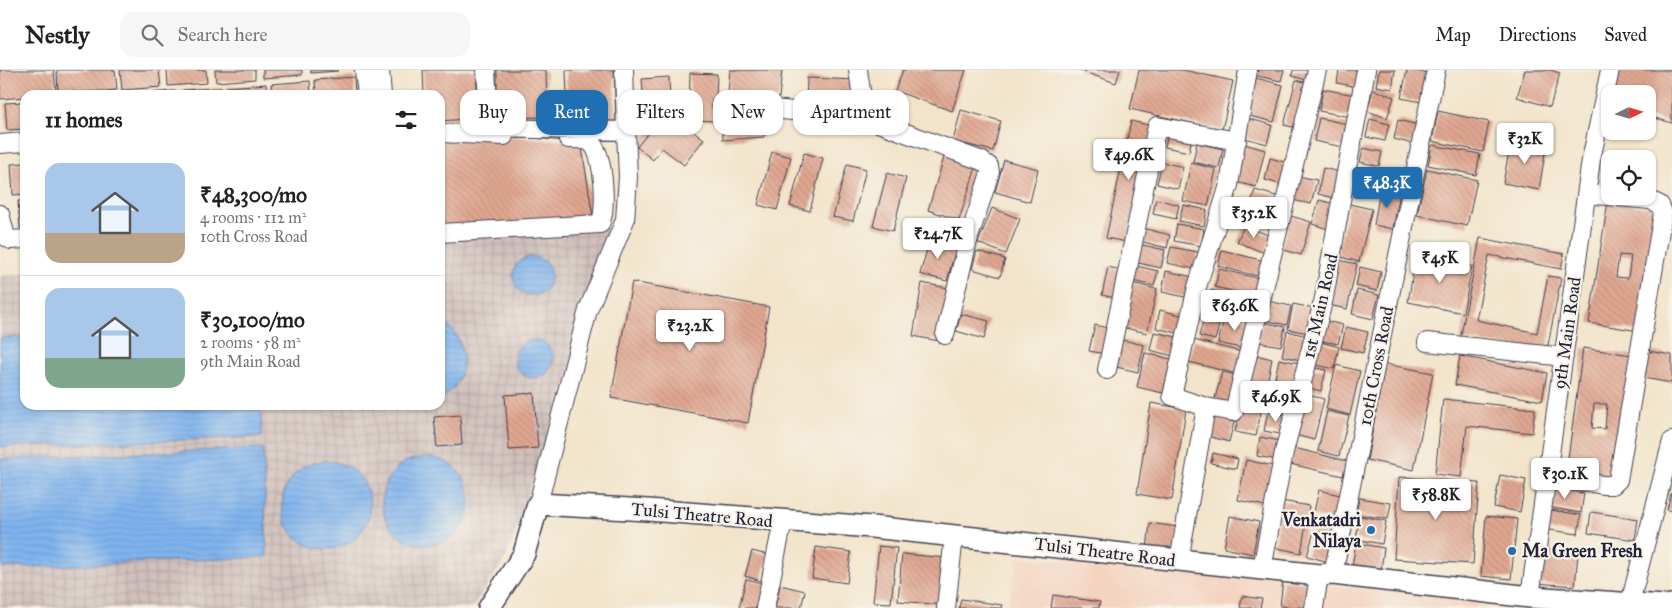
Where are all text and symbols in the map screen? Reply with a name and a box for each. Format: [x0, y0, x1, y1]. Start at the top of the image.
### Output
search box [120, 12, 470, 57]
text: Nestly [25, 20, 90, 50]
icon: search [138, 21, 166, 49]
text: Search here [178, 23, 267, 46]
text: Map [1435, 24, 1471, 46]
text: Directions [1499, 24, 1576, 46]
text: Saved [1604, 24, 1647, 46]
north arrow [1601, 85, 1656, 140]
map controls [1601, 85, 1656, 205]
chip: Buy [460, 90, 526, 135]
chip: Rent [536, 90, 608, 135]
chip: Filters [618, 90, 703, 135]
chip: New [713, 90, 783, 135]
chip: Apartment [793, 90, 909, 135]
icon: filters [392, 106, 420, 134]
text: 11 homes [45, 107, 122, 133]
pin: ₹32K [1495, 122, 1555, 165]
text: ₹32K [1508, 129, 1542, 148]
pin: ₹49.6K [1088, 138, 1170, 181]
text: ₹49.6K [1104, 145, 1154, 164]
button: locate [1601, 150, 1656, 205]
pin: ₹48.3K [1346, 166, 1428, 209]
text: ₹48.3K [1363, 173, 1411, 192]
text: ₹48,300/mo [200, 182, 307, 208]
icon: home [85, 183, 145, 243]
pin: ₹35.2K [1213, 196, 1295, 239]
text: ₹35.2K [1231, 203, 1277, 222]
text: 4 rooms · 112 m² [200, 208, 306, 227]
pin: ₹24.7K [897, 218, 979, 260]
text: ₹24.7K [914, 224, 962, 243]
text: 10th Cross Road [200, 227, 308, 246]
pin: ₹45K [1410, 242, 1470, 284]
text: ₹45K [1422, 248, 1458, 267]
street label: 1st Main Road [1297, 251, 1343, 361]
street label: 9th Main Road [1548, 276, 1586, 390]
pin: ₹63.6K [1194, 290, 1276, 332]
text: ₹63.6K [1212, 296, 1258, 315]
street label: 10th Cross Road [1354, 304, 1398, 428]
text: ₹30,100/mo [200, 307, 305, 333]
icon: home [85, 308, 145, 368]
pin: ₹23.2K [649, 310, 731, 352]
text: ₹23.2K [667, 316, 713, 335]
text: 2 rooms · 58 m² [200, 333, 301, 352]
text: 9th Main Road [200, 352, 300, 371]
pin: ₹46.9K [1235, 380, 1317, 423]
text: ₹46.9K [1251, 387, 1301, 406]
pin: ₹30.1K [1524, 458, 1606, 500]
text: ₹30.1K [1542, 464, 1588, 483]
pin: ₹58.8K [1395, 478, 1477, 521]
text: ₹58.8K [1412, 485, 1460, 504]
street label: Tulsi Theatre Road [630, 498, 774, 532]
place label: Venkatadri Nilaya [1281, 509, 1362, 553]
marker: Venkatadri Nilaya [1365, 524, 1377, 536]
street label: Tulsi Theatre Road [1033, 532, 1177, 572]
place label: Ma Green Fresh [1522, 540, 1643, 562]
marker: Ma Green Fresh [1506, 545, 1518, 557]

